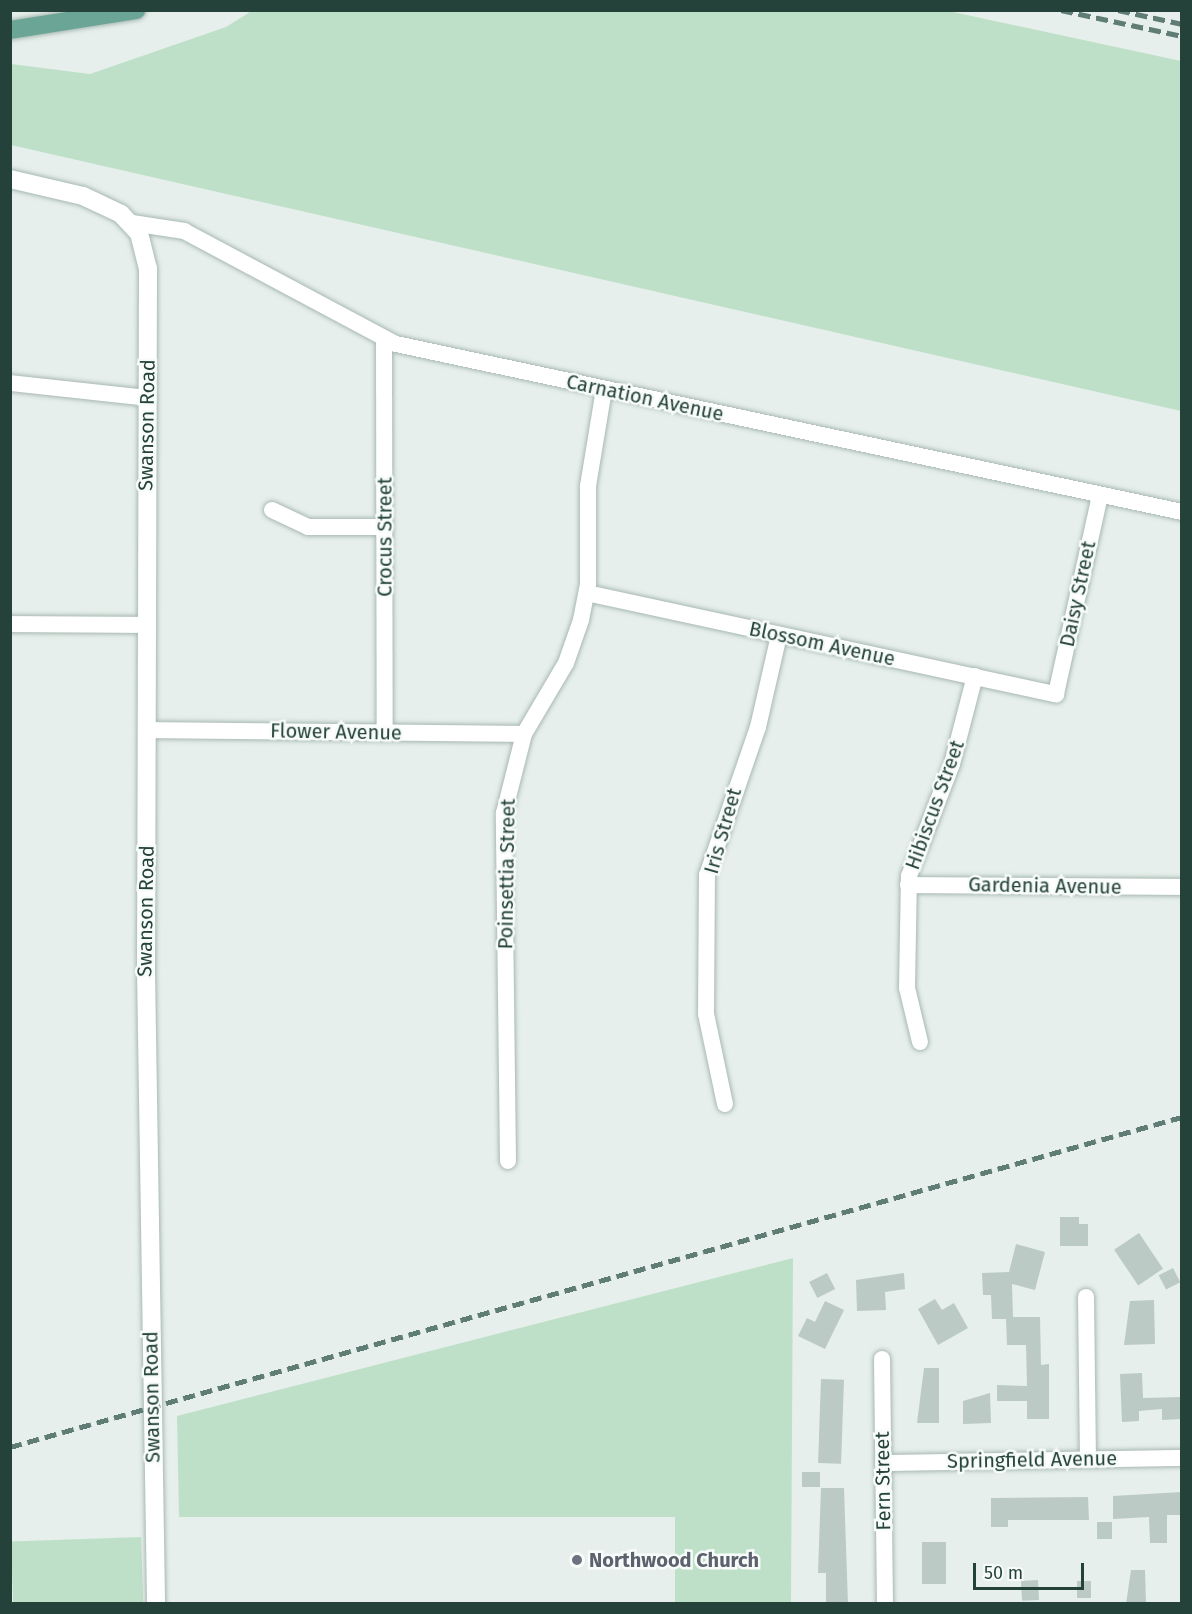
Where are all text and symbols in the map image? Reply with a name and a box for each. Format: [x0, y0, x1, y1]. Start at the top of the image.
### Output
street label: Swanson Road [134, 359, 160, 491]
street label: Carnation Avenue [564, 370, 726, 426]
street label: Crocus Street [373, 477, 397, 597]
street label: Daisy Street [1055, 539, 1101, 649]
street label: Blossom Avenue [747, 617, 897, 671]
street label: Flower Avenue [270, 719, 402, 745]
street label: Hibiscus Street [900, 737, 970, 873]
street label: Iris Street [699, 785, 747, 877]
street label: Poinsettia Street [494, 798, 520, 950]
street label: Swanson Road [133, 845, 159, 977]
street label: Gardenia Avenue [968, 873, 1122, 899]
street label: Swanson Road [139, 1331, 165, 1463]
street label: Fern Street [870, 1431, 896, 1531]
street label: Springfield Avenue [947, 1447, 1117, 1473]
place label: Northwood Church [589, 1548, 759, 1572]
scale bar [976, 1551, 1087, 1589]
marker: Northwood Church [570, 1553, 584, 1567]
text: 50 m [984, 1562, 1023, 1584]

